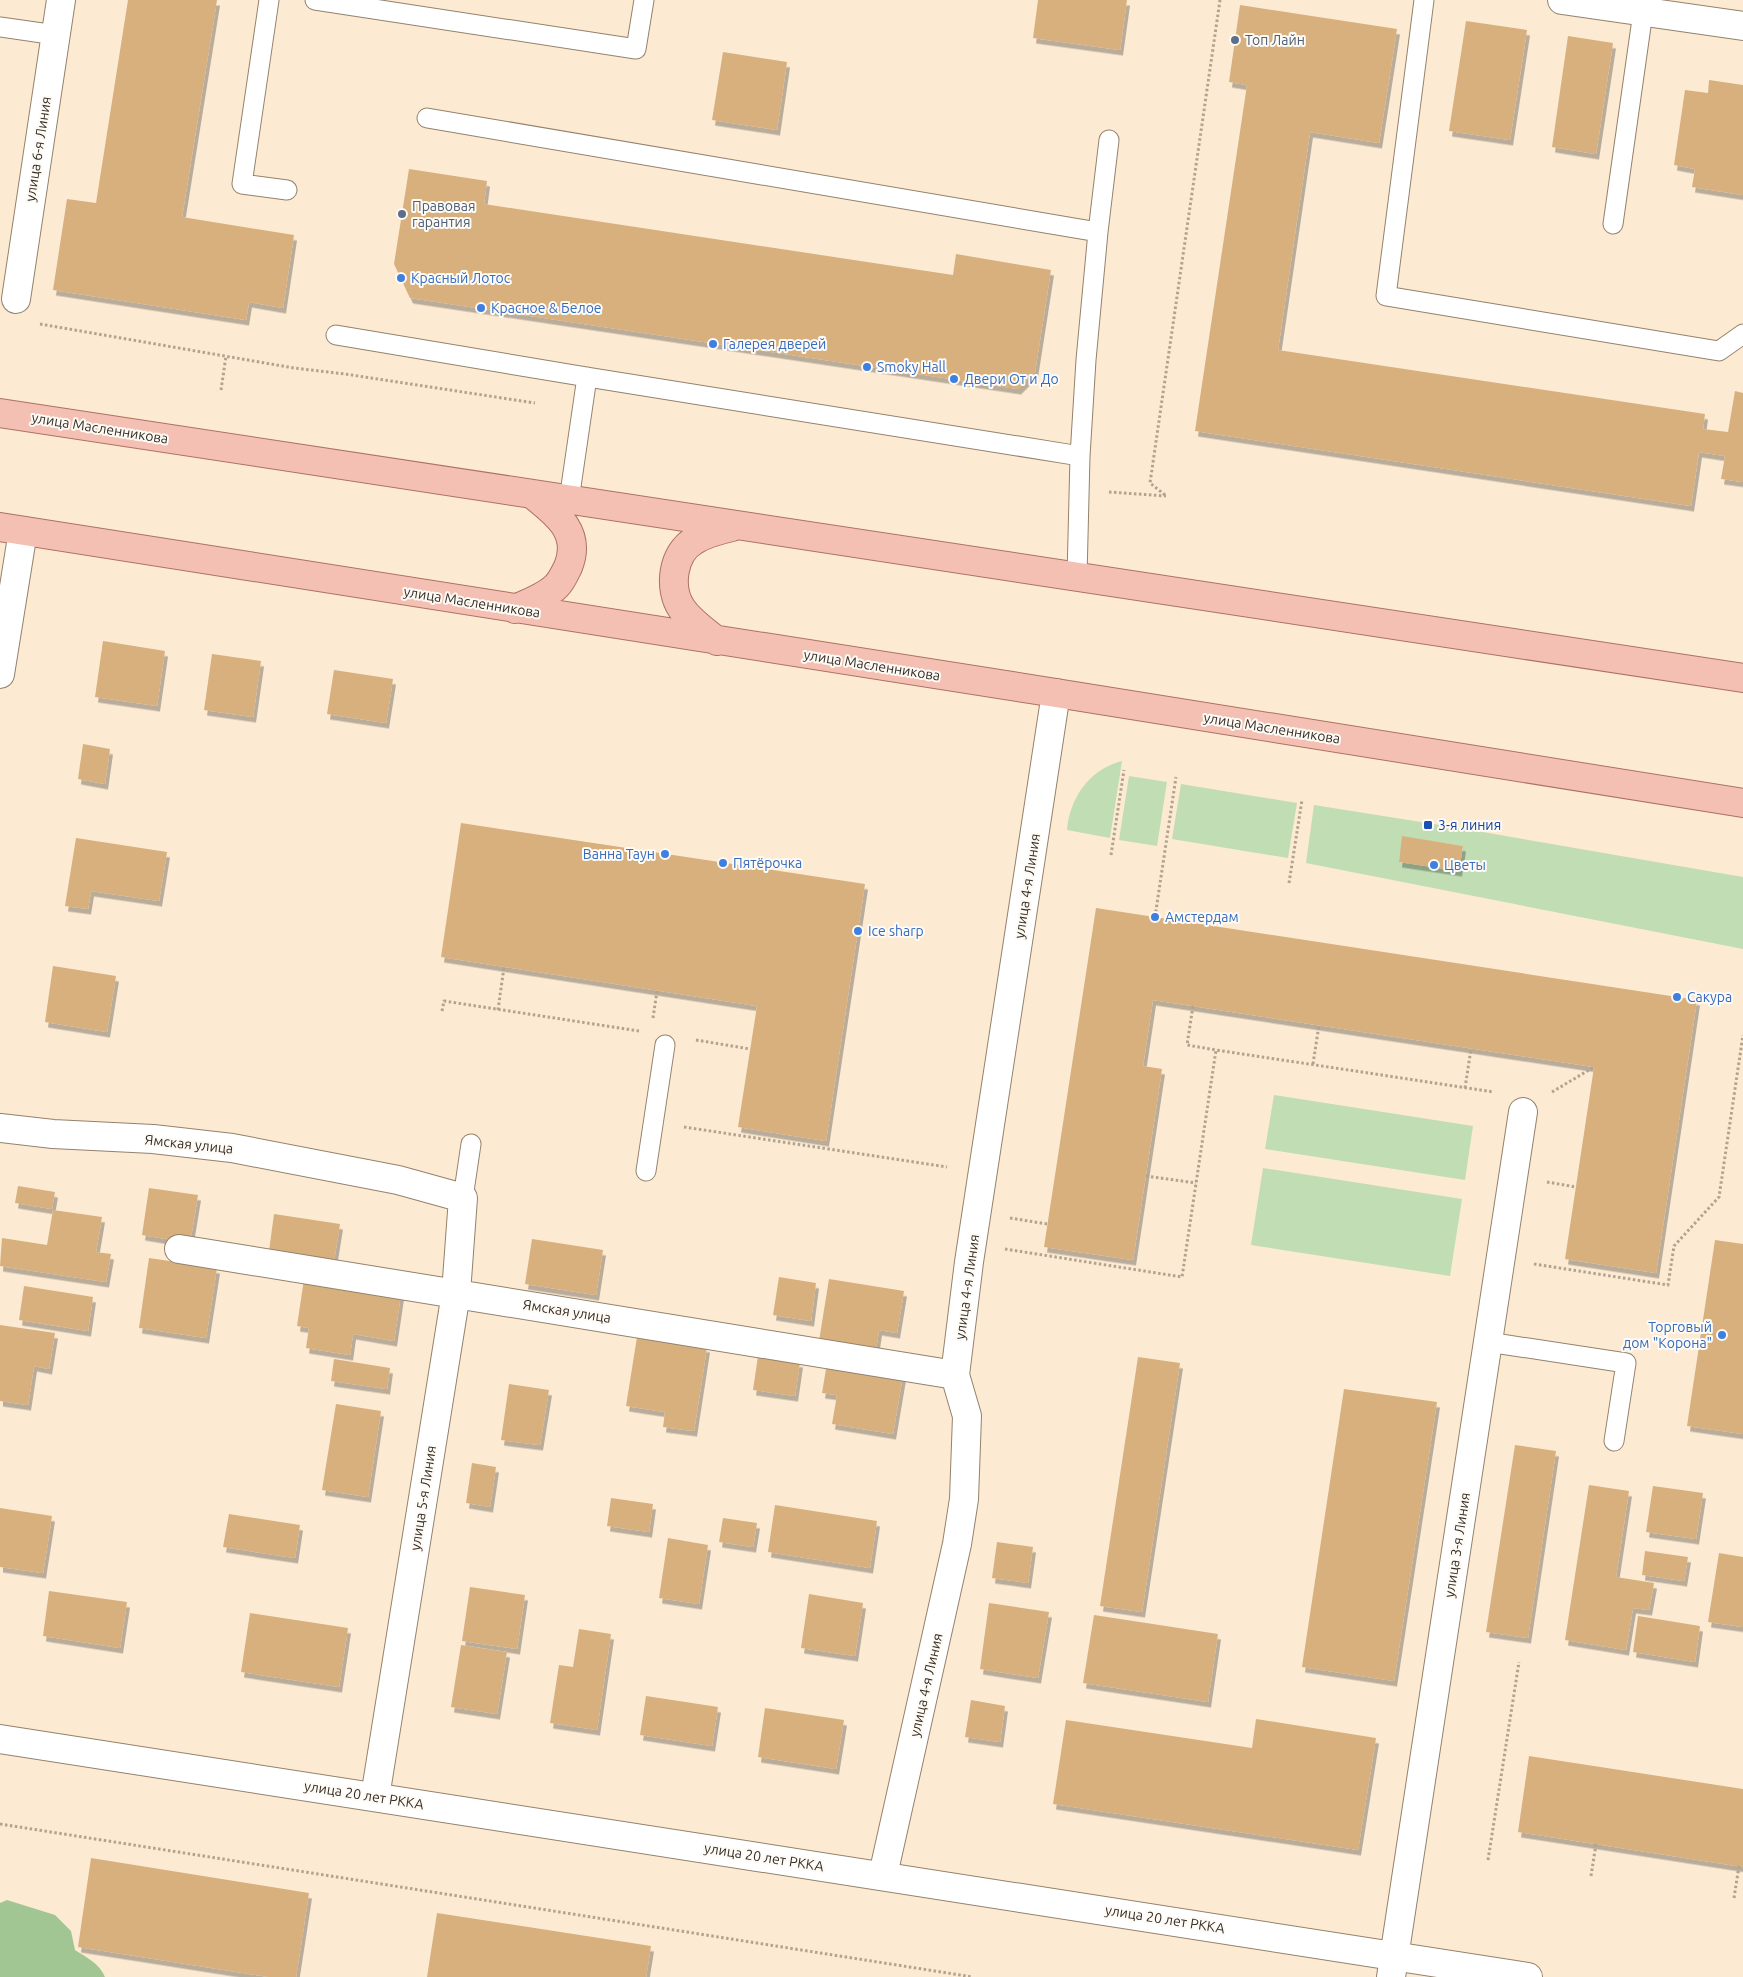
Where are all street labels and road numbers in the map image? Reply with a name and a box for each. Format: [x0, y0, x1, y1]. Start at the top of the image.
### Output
street label: улица 6-я Линия [22, 95, 54, 203]
street label: улица Масленникова [30, 409, 170, 447]
street label: улица Масленникова [402, 583, 542, 621]
street label: улица Масленникова [802, 646, 942, 684]
street label: улица Масленникова [1202, 709, 1342, 747]
street label: улица 4-я Линия [1011, 832, 1043, 940]
street label: Ямская улица [144, 1131, 234, 1157]
street label: улица 4-я Линия [952, 1233, 982, 1341]
street label: Ямская улица [522, 1296, 612, 1326]
street label: улица 5-я Линия [407, 1444, 439, 1552]
street label: улица 3-я Линия [1441, 1491, 1473, 1599]
street label: улица 4-я Линия [906, 1631, 946, 1739]
street label: улица 20 лет РККА [303, 1778, 425, 1812]
street label: улица 20 лет РККА [703, 1840, 825, 1874]
street label: улица 20 лет РККА [1104, 1902, 1226, 1936]

